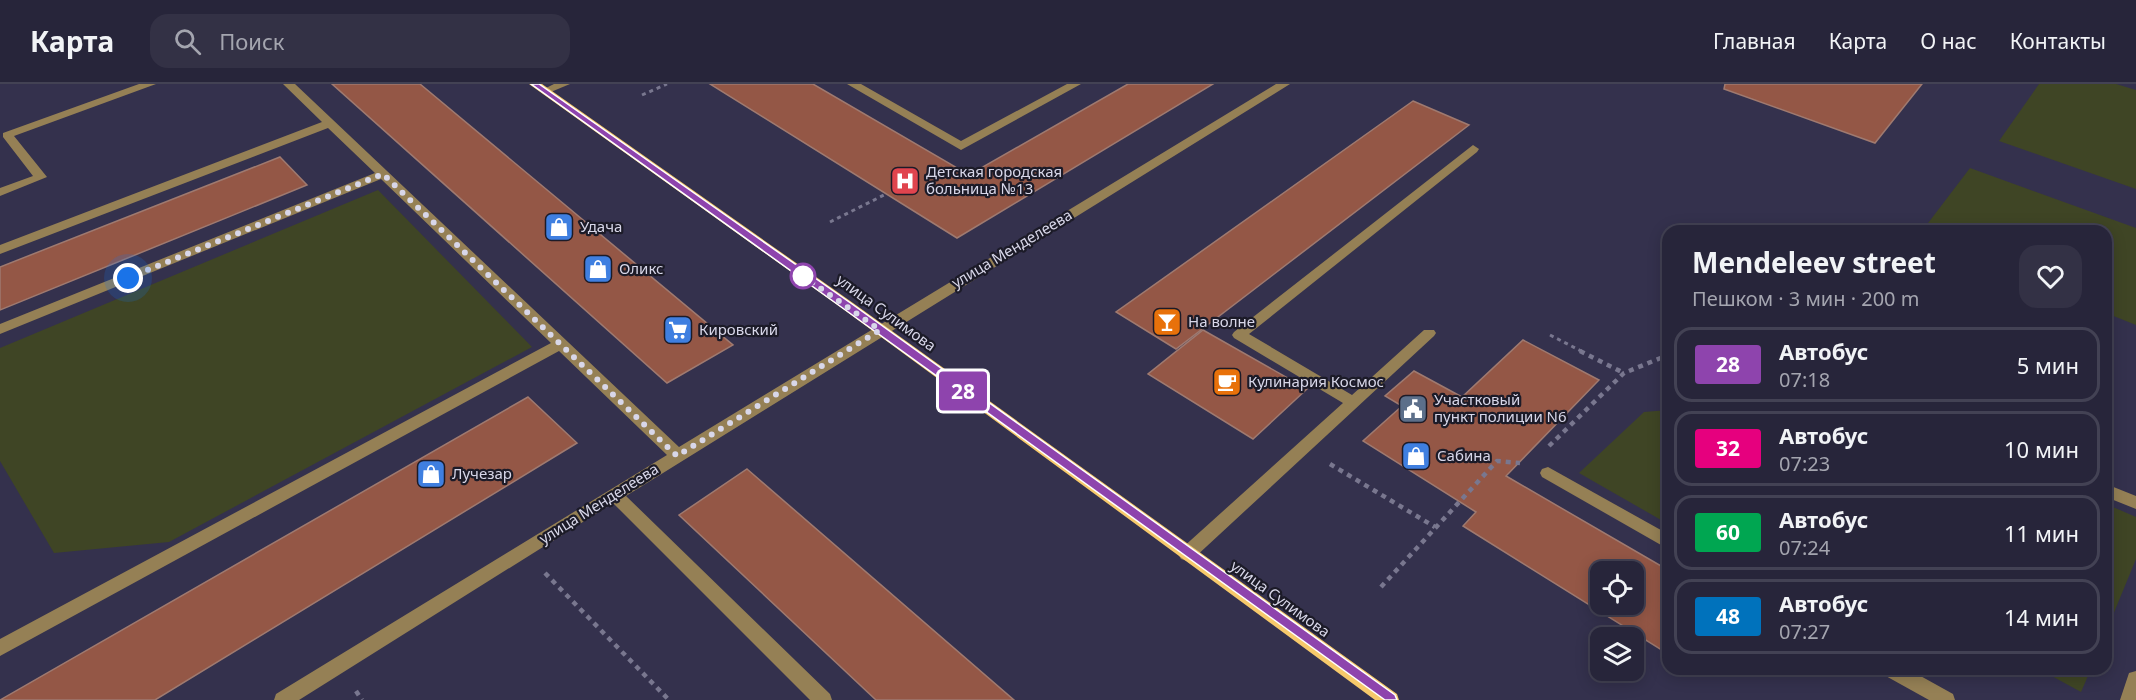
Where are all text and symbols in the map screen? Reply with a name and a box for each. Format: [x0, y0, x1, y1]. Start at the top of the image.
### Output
search box [150, 14, 570, 68]
text: Карта [30, 22, 114, 60]
icon: search [171, 25, 204, 58]
text: Поиск [219, 26, 285, 56]
text: Главная [1713, 27, 1796, 55]
text: Карта [1829, 27, 1887, 55]
text: О нас [1920, 27, 1977, 55]
text: Контакты [2010, 27, 2106, 55]
place label: Детская городская больница №13 [926, 161, 1062, 198]
hospital icon: Детская городская больница №13 [889, 165, 921, 197]
street label: улица Менделеева [948, 204, 1075, 292]
shop icon: Удача [543, 211, 575, 243]
place label: Удача [580, 216, 622, 236]
text: Mendeleev street [1692, 243, 1936, 281]
button: heart [2019, 245, 2082, 308]
shop icon: Оликс [582, 253, 614, 285]
place label: Оликс [619, 258, 663, 278]
your location [113, 263, 143, 293]
unlabelled marker [790, 263, 816, 289]
street label: улица Сулимова [833, 269, 940, 355]
text: Пешком · 3 мин · 200 m [1692, 285, 1919, 312]
bar icon: На волне [1151, 306, 1183, 338]
place label: На волне [1188, 311, 1255, 331]
supermarket icon: Кировский [662, 314, 694, 346]
place label: Кировский [699, 319, 778, 339]
text: Автобус [1779, 336, 1868, 366]
text: 28 [1716, 350, 1740, 378]
text: 5 мин [2017, 350, 2079, 380]
cafe icon: Кулинария Космос [1211, 366, 1243, 398]
text: 07:18 [1779, 366, 1830, 393]
place label: Кулинария Космос [1248, 371, 1384, 391]
line badge: 28 [936, 372, 990, 410]
text: 28 [951, 377, 975, 405]
place label: Участковый пункт полиции N6 [1434, 389, 1567, 426]
public building icon: Участковый пункт полиции N6 [1397, 393, 1429, 425]
text: Автобус [1779, 420, 1868, 450]
text: 32 [1716, 434, 1740, 462]
text: 10 мин [2004, 434, 2079, 464]
shop icon: Сабина [1400, 440, 1432, 472]
place label: Сабина [1437, 445, 1491, 465]
text: 07:23 [1779, 450, 1830, 477]
shop icon: Лучезар [415, 458, 447, 490]
street label: улица Менделеева [535, 458, 662, 548]
place label: Лучезар [452, 463, 512, 483]
text: Автобус [1779, 504, 1868, 534]
text: 60 [1716, 518, 1740, 546]
text: 11 мин [2004, 518, 2079, 548]
text: 07:24 [1779, 534, 1830, 561]
street label: улица Сулимова [1227, 555, 1334, 641]
map controls [1590, 561, 1644, 681]
button: locate [1590, 561, 1644, 615]
text: Автобус [1779, 588, 1868, 618]
text: 48 [1716, 602, 1740, 630]
text: 14 мин [2004, 602, 2079, 632]
text: 07:27 [1779, 618, 1830, 645]
button: layers [1590, 627, 1644, 681]

